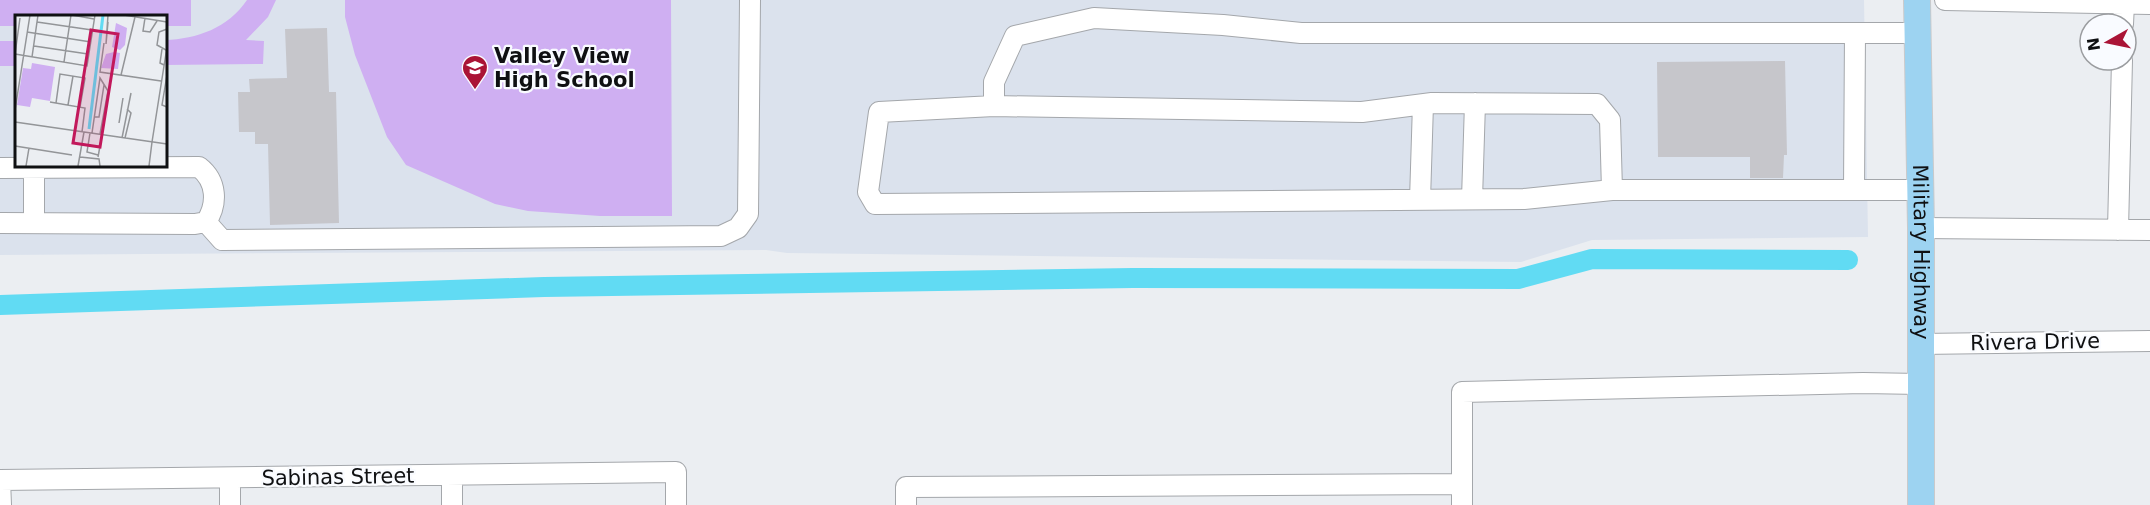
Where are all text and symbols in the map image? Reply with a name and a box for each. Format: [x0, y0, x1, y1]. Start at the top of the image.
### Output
north arrow [2078, 12, 2138, 72]
inset map [15, 15, 166, 166]
text: N [2083, 36, 2104, 52]
place label: Valley View High School [494, 44, 635, 92]
school or university icon: Valley View High School [460, 53, 490, 91]
street label: Military Highway [1908, 164, 1933, 340]
street label: Rivera Drive [1970, 329, 2100, 355]
street label: Sabinas Street [261, 464, 415, 490]

